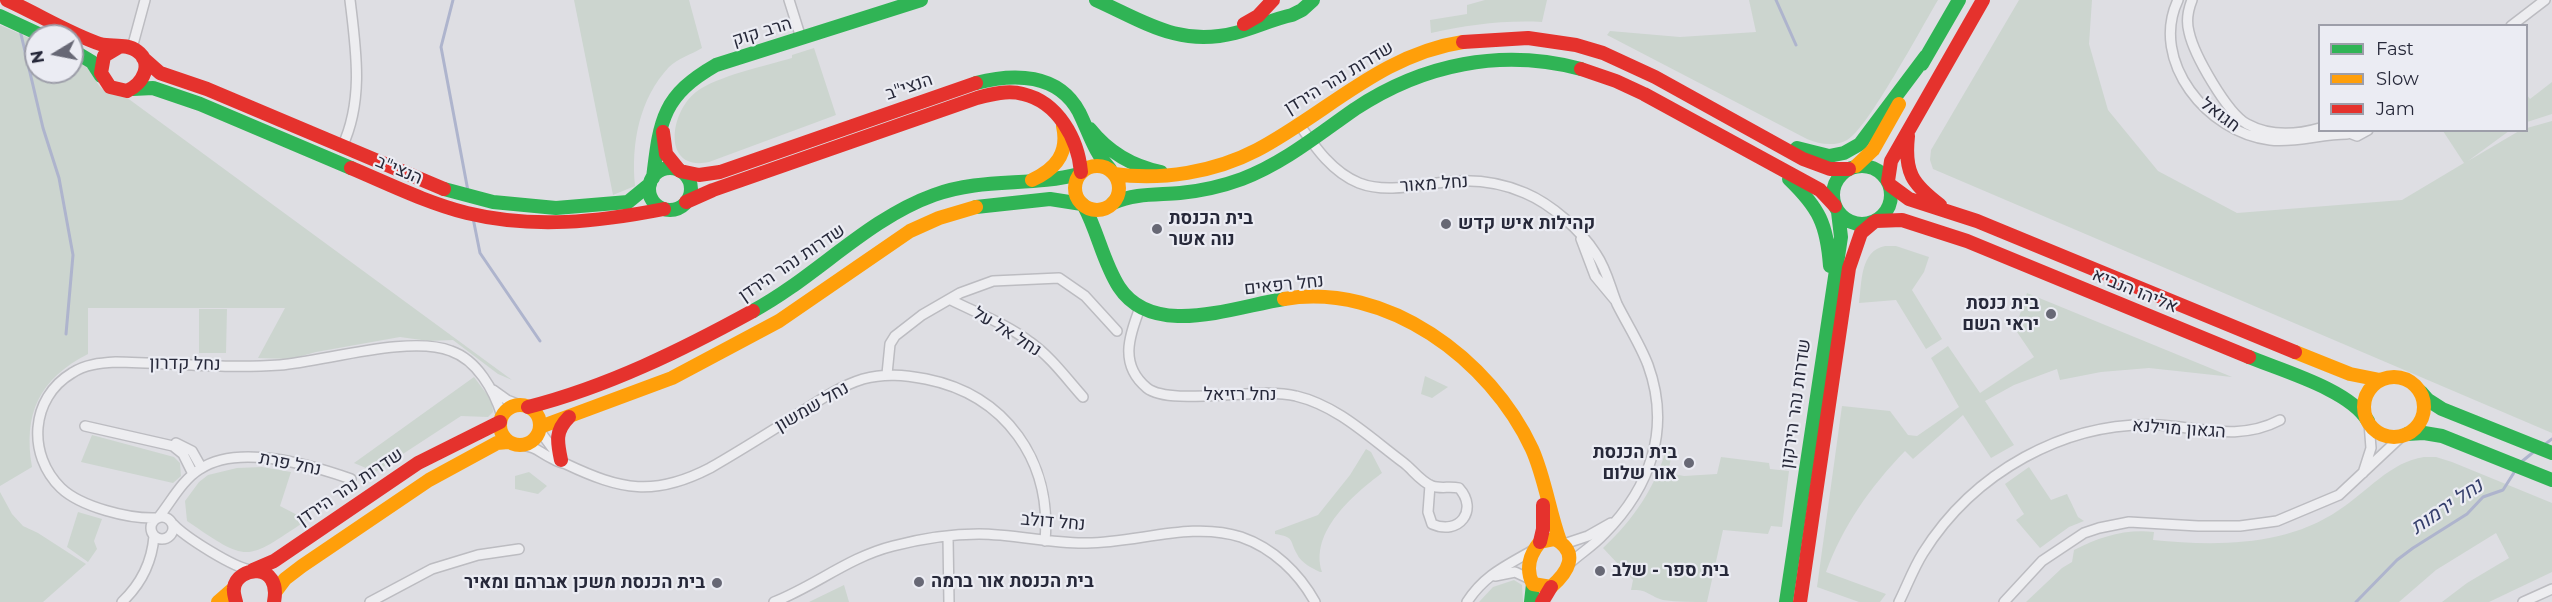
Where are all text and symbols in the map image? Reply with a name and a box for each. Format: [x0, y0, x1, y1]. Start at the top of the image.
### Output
street label: הרב קוק [730, 13, 794, 51]
north arrow [24, 24, 84, 84]
legend [2318, 24, 2528, 132]
street label: שדרות נהר הירדן [1280, 37, 1398, 119]
text: Fast [2376, 38, 2414, 60]
text: N [27, 49, 48, 65]
text: Slow [2376, 68, 2419, 90]
street label: הנצי"ב [883, 69, 935, 105]
street label: חגואל [2196, 93, 2244, 137]
text: Jam [2376, 98, 2415, 120]
street label: הנצי"ב [372, 151, 426, 189]
street label: נחל מאור [1399, 171, 1469, 197]
place label: בית הכנסת נוה אשר [1169, 208, 1253, 250]
place label: קהילות איש קדש [1458, 213, 1595, 235]
marker: קהילות איש קדש [1439, 217, 1453, 231]
street label: שדרות נהר הירדן [735, 219, 849, 307]
marker: בית הכנסת נוה אשר [1150, 222, 1164, 236]
street label: אליהו הנביא [2089, 264, 2181, 318]
street label: נחל רפאים [1243, 270, 1325, 300]
place label: בית כנסת יראי השם [1962, 293, 2039, 336]
street label: נחל אל על [969, 303, 1045, 361]
marker: בית כנסת יראי השם [2044, 307, 2058, 321]
street label: שדרות נהר הירקון [1776, 338, 1816, 470]
street label: נחל קדרון [149, 353, 221, 375]
street label: נחל שמשון [771, 377, 853, 437]
street label: נחל רזיאל [1204, 384, 1276, 406]
street label: הגאון מוילנא [2131, 415, 2227, 443]
place label: בית הכנסת אור שלום [1593, 442, 1677, 484]
street label: שדרות נהר הירדן [293, 443, 407, 531]
street label: נחל פרת [257, 447, 323, 481]
marker: בית הכנסת אור שלום [1682, 456, 1696, 470]
water label: נחל ירמות [2406, 474, 2488, 540]
street label: נחל דולב [1020, 508, 1086, 536]
place label: בית ספר - שלב [1612, 560, 1729, 582]
marker: בית ספר - שלב [1593, 564, 1607, 578]
place label: בית הכנסת אור ברמה [931, 571, 1094, 593]
place label: בית הכנסת משכן אברהם ומאיר [464, 572, 705, 594]
marker: בית הכנסת אור ברמה [912, 575, 926, 589]
marker: בית הכנסת משכן אברהם ומאיר [710, 576, 724, 590]

